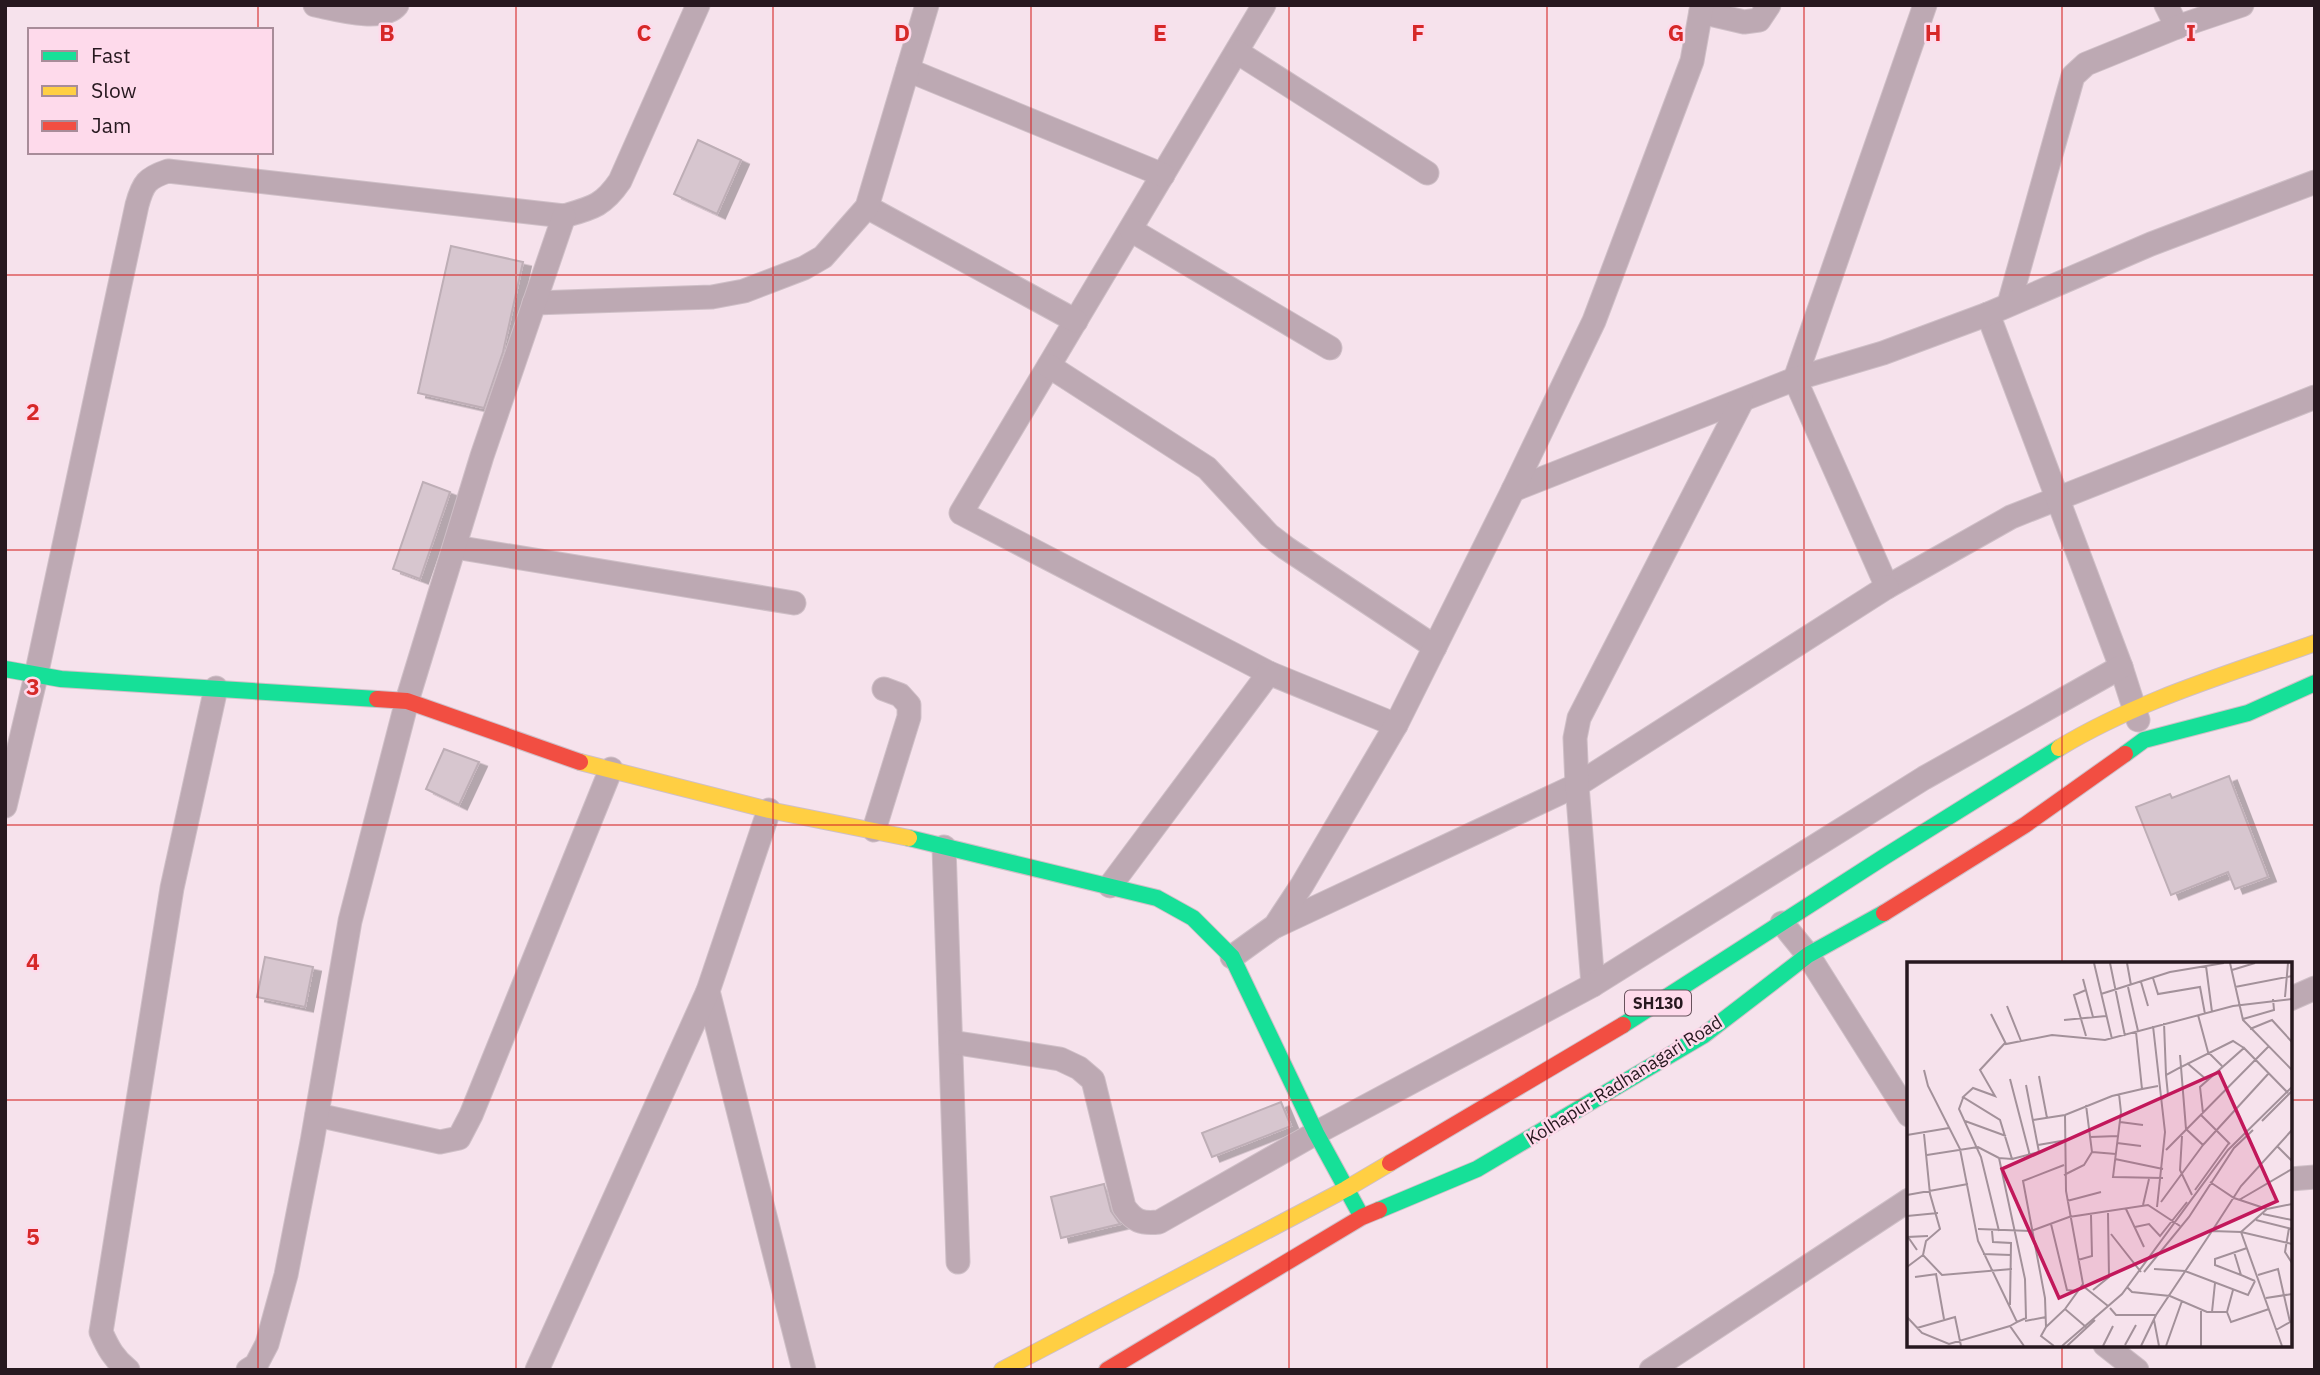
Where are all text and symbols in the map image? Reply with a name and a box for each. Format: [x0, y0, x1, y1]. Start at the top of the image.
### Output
text: B [379, 17, 395, 47]
text: C [637, 17, 652, 47]
text: D [894, 17, 910, 47]
text: E [1153, 17, 1167, 47]
text: F [1411, 17, 1425, 47]
text: G [1668, 17, 1684, 47]
text: H [1925, 17, 1941, 47]
text: I [2186, 17, 2196, 47]
legend [28, 28, 273, 154]
text: Fast [91, 41, 131, 69]
text: Slow [91, 76, 137, 104]
text: Jam [91, 111, 131, 139]
text: 2 [26, 396, 40, 426]
text: 3 [26, 671, 40, 701]
text: 4 [26, 946, 40, 976]
inset map [1907, 962, 2292, 1347]
road number: SH130 [1625, 990, 1691, 1015]
street label: Kolhapur-Radhanagari Road [1522, 1010, 1726, 1150]
text: 5 [26, 1221, 40, 1251]

